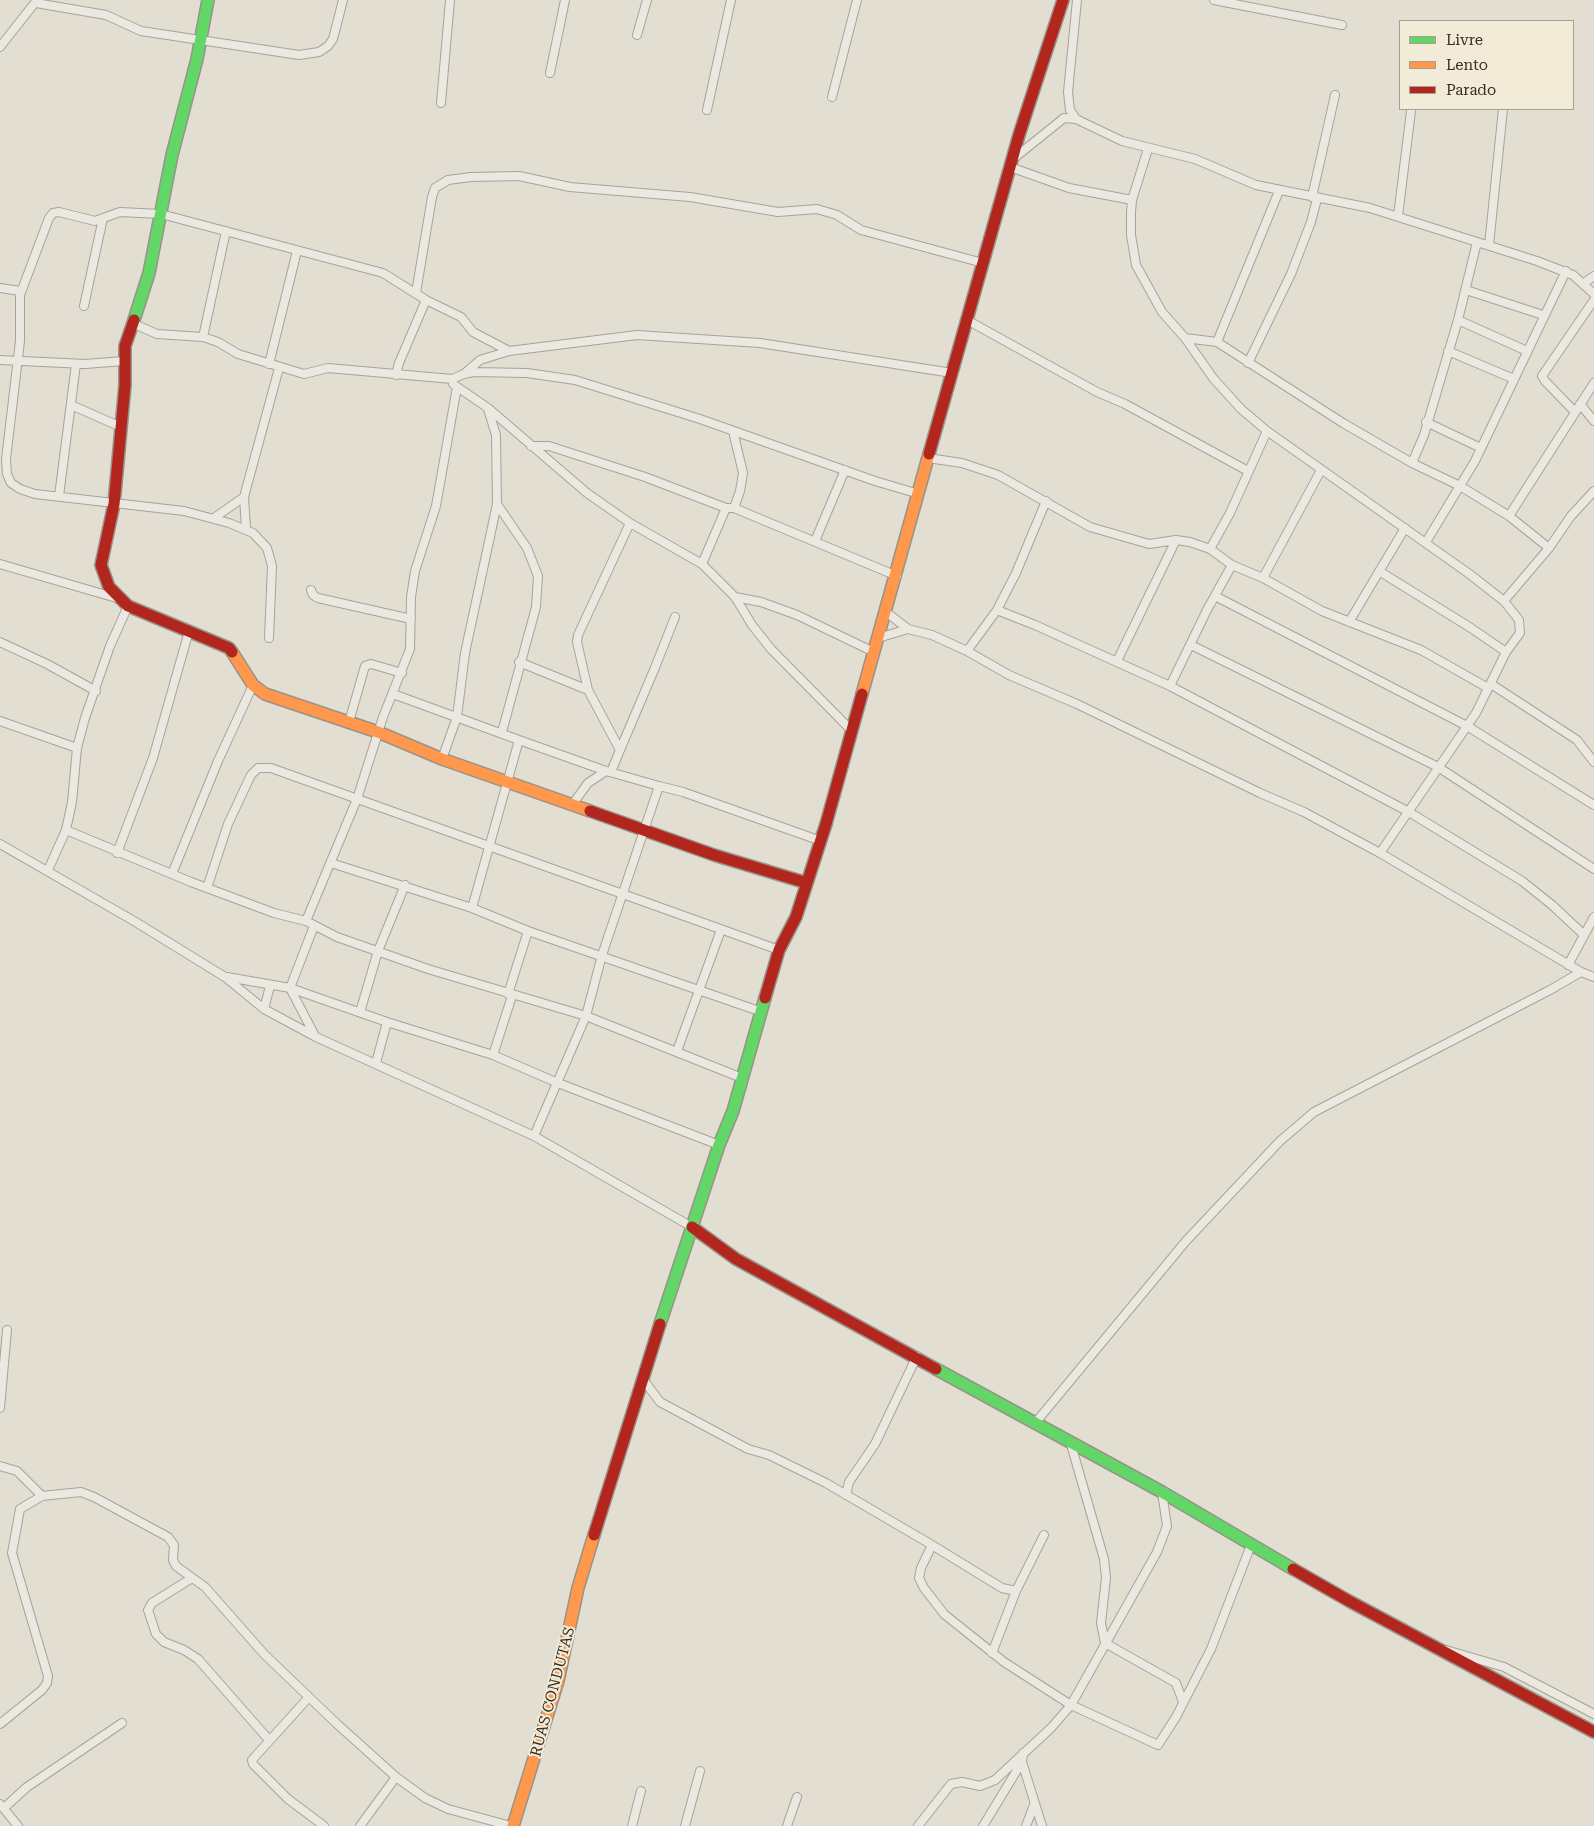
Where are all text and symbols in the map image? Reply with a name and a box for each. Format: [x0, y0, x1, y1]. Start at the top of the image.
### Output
legend [1399, 20, 1574, 110]
text: Livre [1446, 31, 1483, 49]
text: Lento [1446, 56, 1488, 74]
text: Parado [1446, 81, 1496, 99]
street label: RUAS CONDUTAS [527, 1625, 579, 1759]

